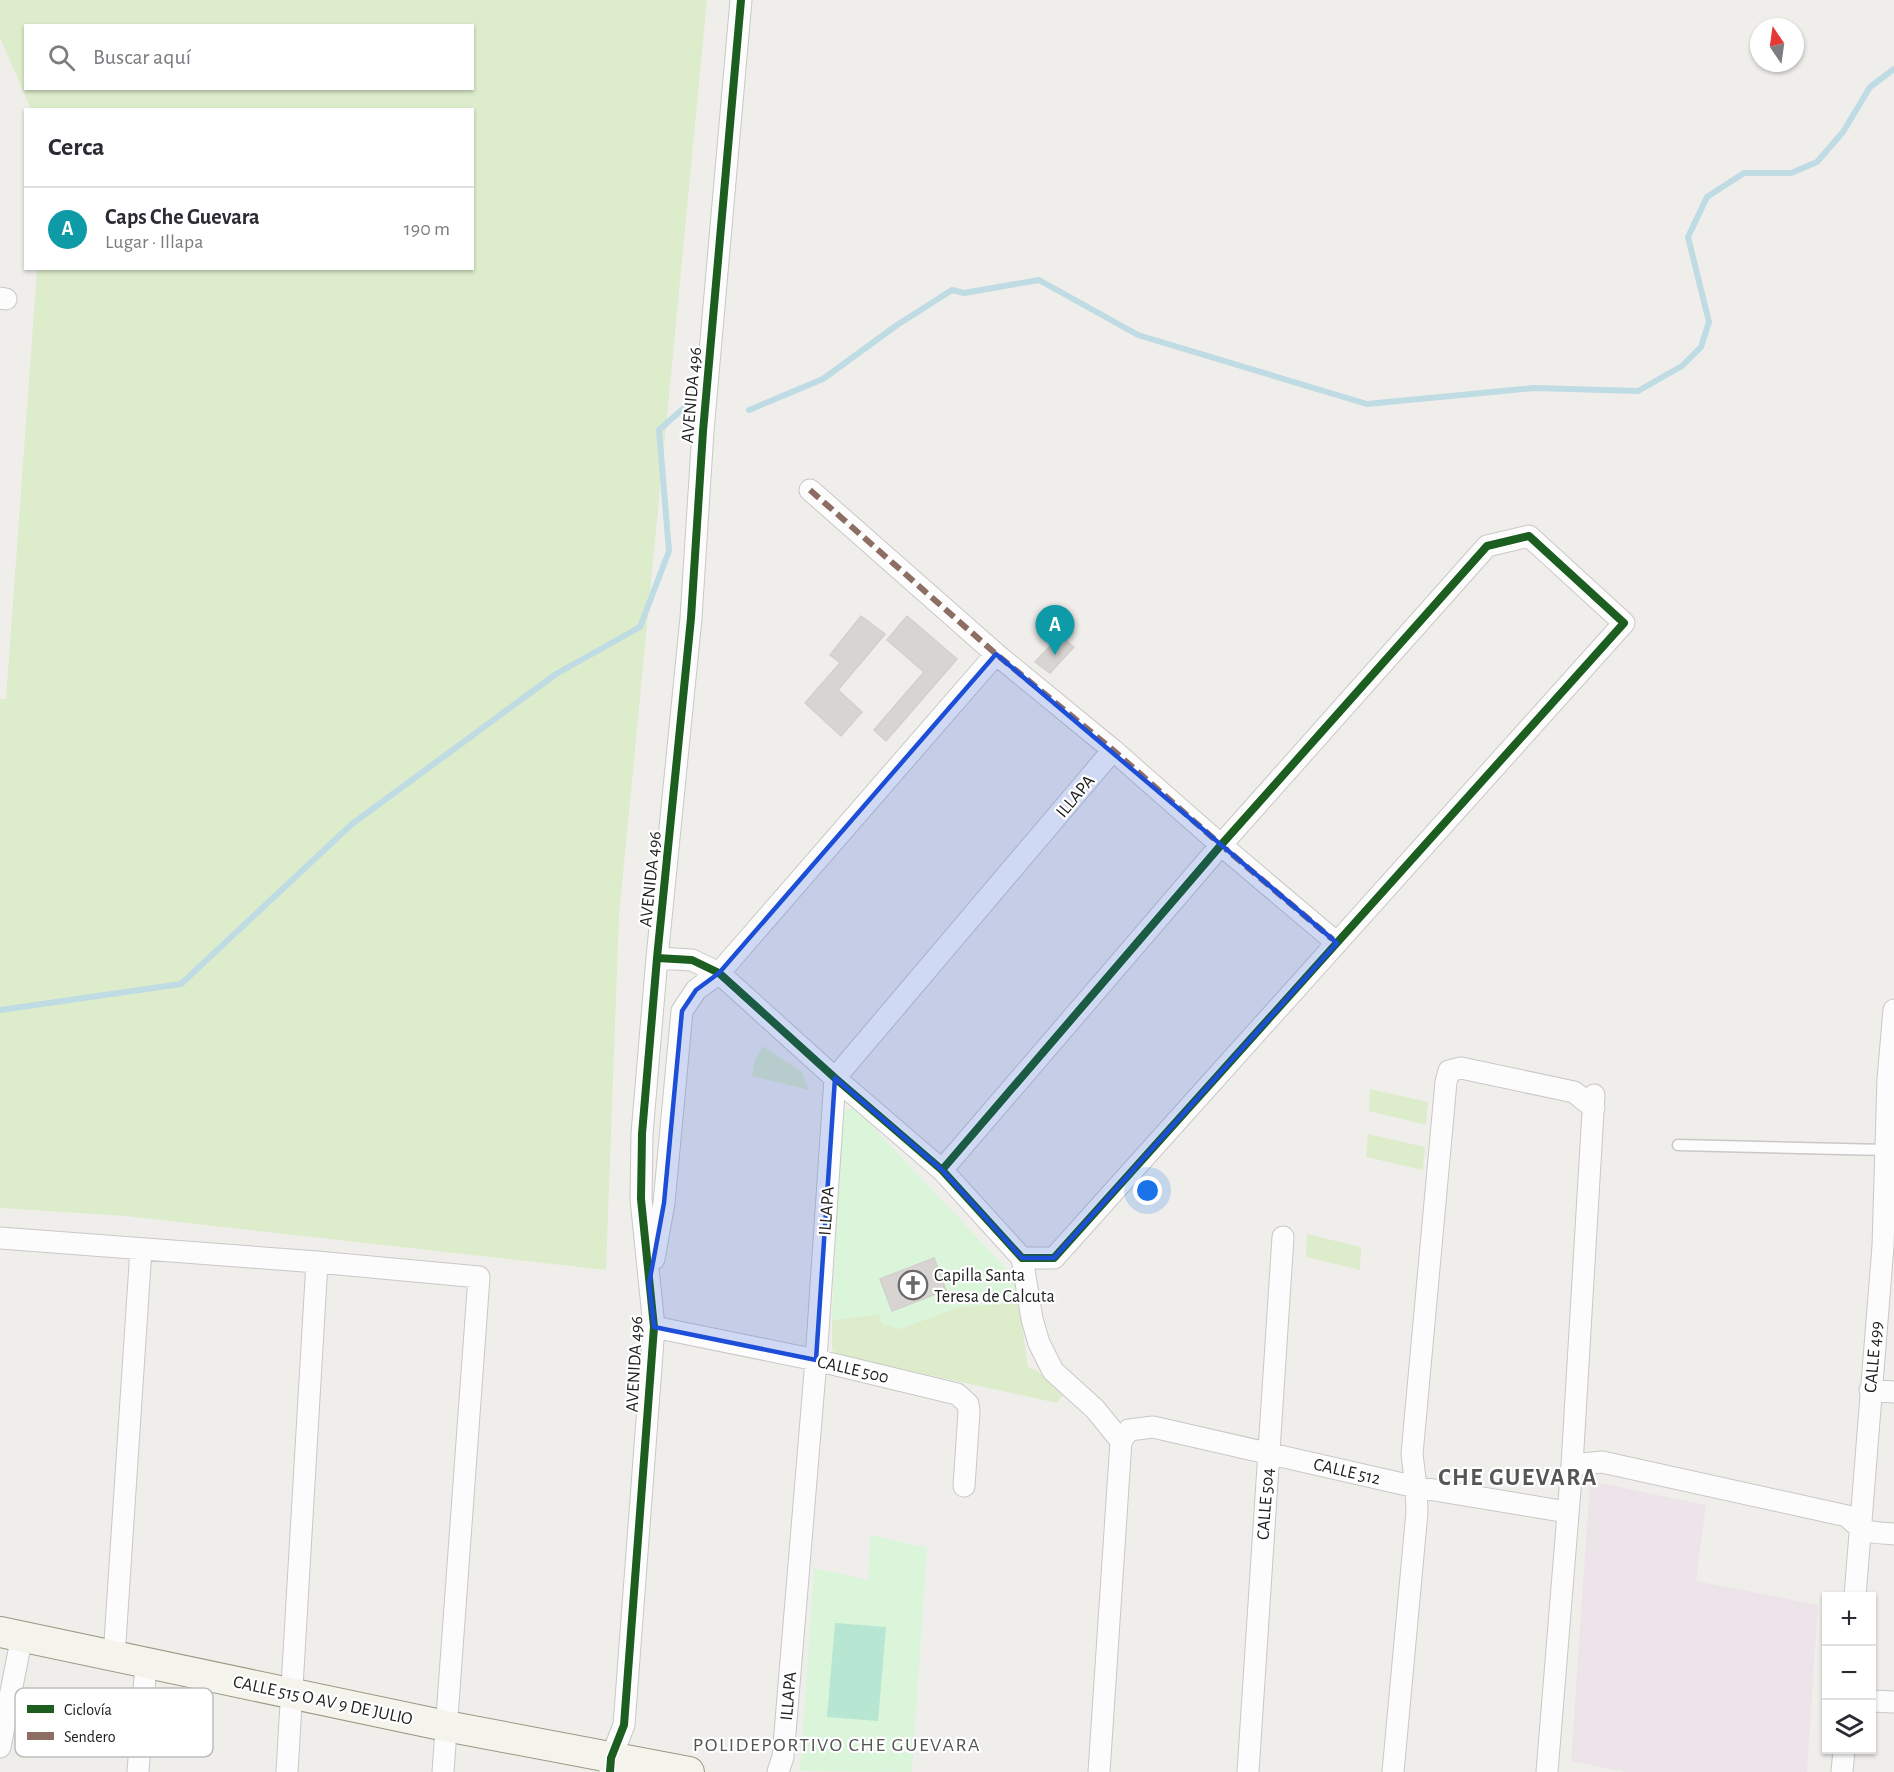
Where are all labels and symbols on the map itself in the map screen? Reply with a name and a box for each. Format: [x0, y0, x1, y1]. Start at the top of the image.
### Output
north arrow [1750, 18, 1804, 72]
street label: AVENIDA 496 [679, 346, 705, 444]
pin: A [1036, 606, 1074, 655]
street label: ILLAPA [1053, 772, 1099, 821]
street label: AVENIDA 496 [637, 830, 665, 928]
your location [1133, 1176, 1162, 1205]
street label: ILLAPA [816, 1185, 838, 1236]
place label: Capilla Santa Teresa de Calcuta [934, 1267, 1055, 1306]
church icon: Capilla Santa Teresa de Calcuta [897, 1269, 929, 1301]
street label: AVENIDA 496 [623, 1315, 647, 1413]
street label: CALLE 499 [1862, 1320, 1886, 1394]
street label: CALLE 500 [815, 1353, 890, 1387]
street label: CALLE 512 [1311, 1456, 1382, 1488]
district label: CHE GUEVARA [1438, 1466, 1598, 1490]
street label: CALLE 504 [1255, 1467, 1278, 1541]
street label: ILLAPA [778, 1670, 800, 1721]
street label: CALLE 515 O AV 9 DE JULIO [231, 1673, 414, 1729]
legend [15, 1688, 213, 1757]
text: Ciclovía [64, 1702, 112, 1718]
text: Sendero [64, 1729, 116, 1745]
district label: POLIDEPORTIVO CHE GUEVARA [693, 1735, 981, 1755]

